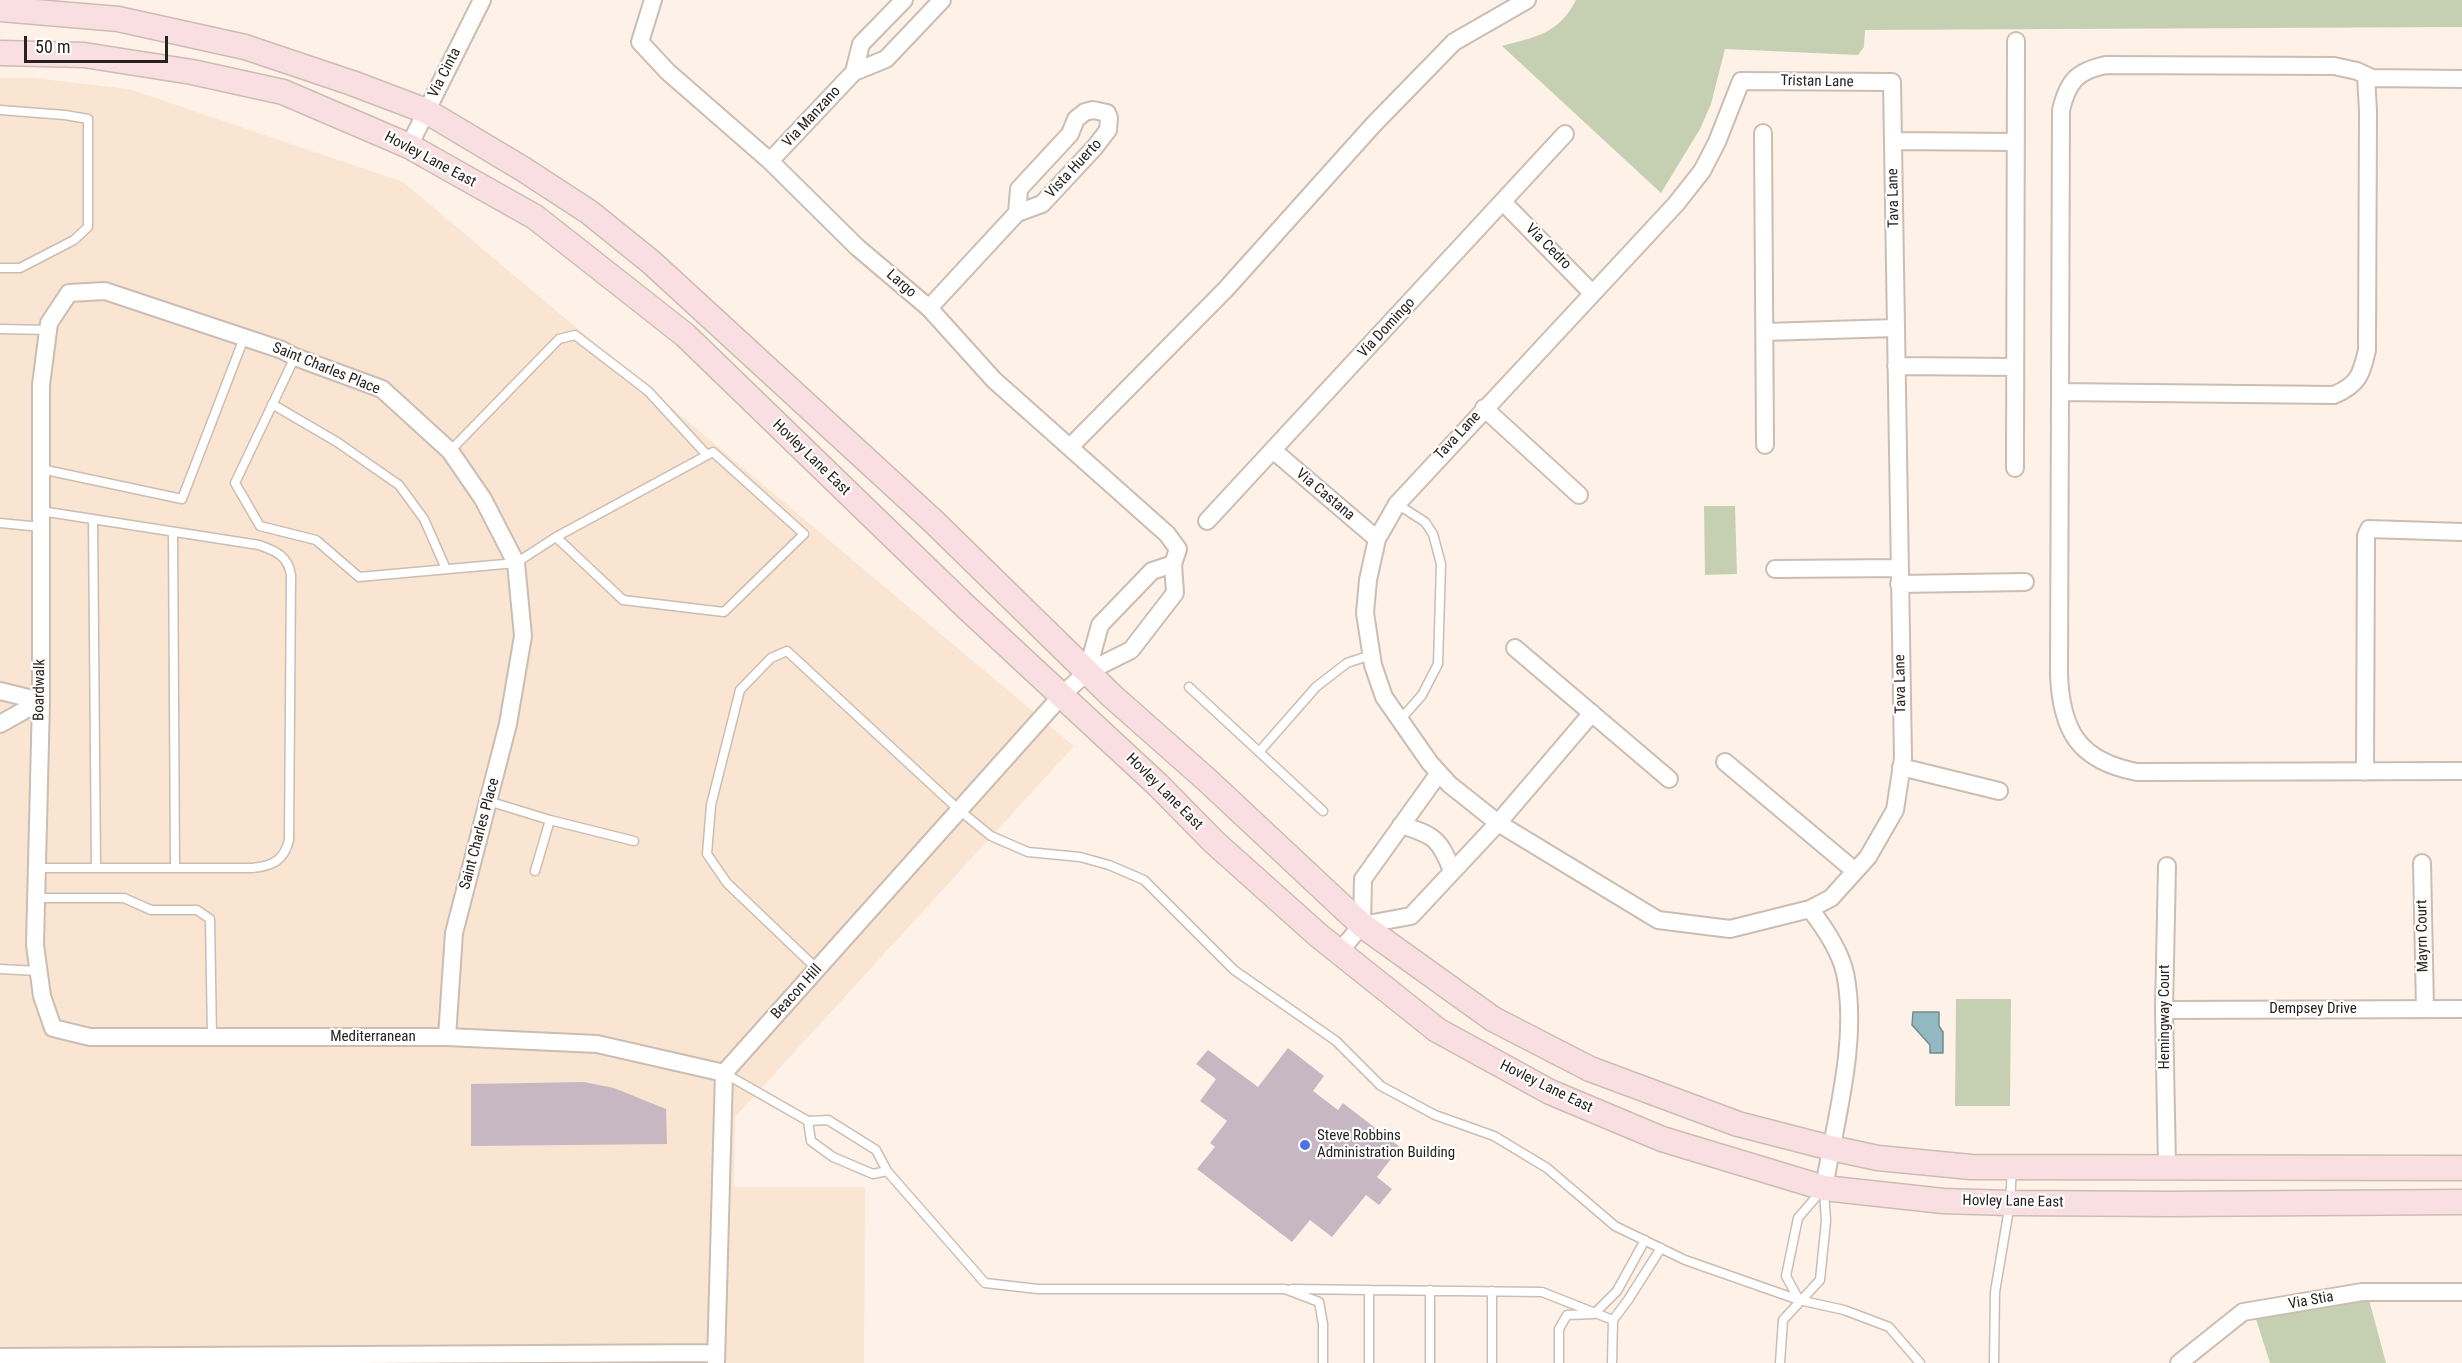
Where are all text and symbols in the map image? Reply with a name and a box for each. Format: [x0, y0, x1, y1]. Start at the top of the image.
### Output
scale bar [27, 24, 171, 62]
text: 50 m [35, 36, 70, 57]
street label: Via Cinta [425, 45, 465, 101]
street label: Tristan Lane [1780, 72, 1854, 92]
street label: Via Manzano [779, 83, 845, 151]
street label: Hovley Lane East [381, 128, 479, 192]
street label: Vista Huerto [1042, 136, 1106, 202]
street label: Tava Lane [1884, 168, 1904, 228]
street label: Via Cedro [1521, 220, 1575, 274]
street label: Largo [882, 266, 920, 302]
street label: Via Domingo [1355, 294, 1419, 362]
street label: Saint Charles Place [269, 339, 383, 399]
street label: Tava Lane [1431, 408, 1485, 464]
street label: Hovley Lane East [768, 416, 854, 500]
street label: Via Castana [1292, 465, 1358, 525]
street label: Tava Lane [1891, 654, 1911, 714]
street label: Boardwalk [30, 659, 50, 721]
street label: Hovley Lane East [1122, 750, 1206, 834]
street label: Saint Charles Place [456, 776, 504, 892]
street label: Mayrn Court [2413, 900, 2433, 972]
street label: Beacon Hill [768, 961, 826, 1023]
street label: Hemingway Court [2156, 965, 2174, 1069]
street label: Dempsey Drive [2269, 1000, 2357, 1018]
street label: Mediterranean [330, 1028, 416, 1046]
street label: Hovley Lane East [1497, 1057, 1595, 1117]
place label: Steve Robbins Administration Building [1317, 1127, 1455, 1162]
marker: Steve Robbins Administration Building [1298, 1138, 1312, 1152]
street label: Hovley Lane East [1962, 1192, 2064, 1212]
street label: Via Stia [2287, 1288, 2335, 1314]

